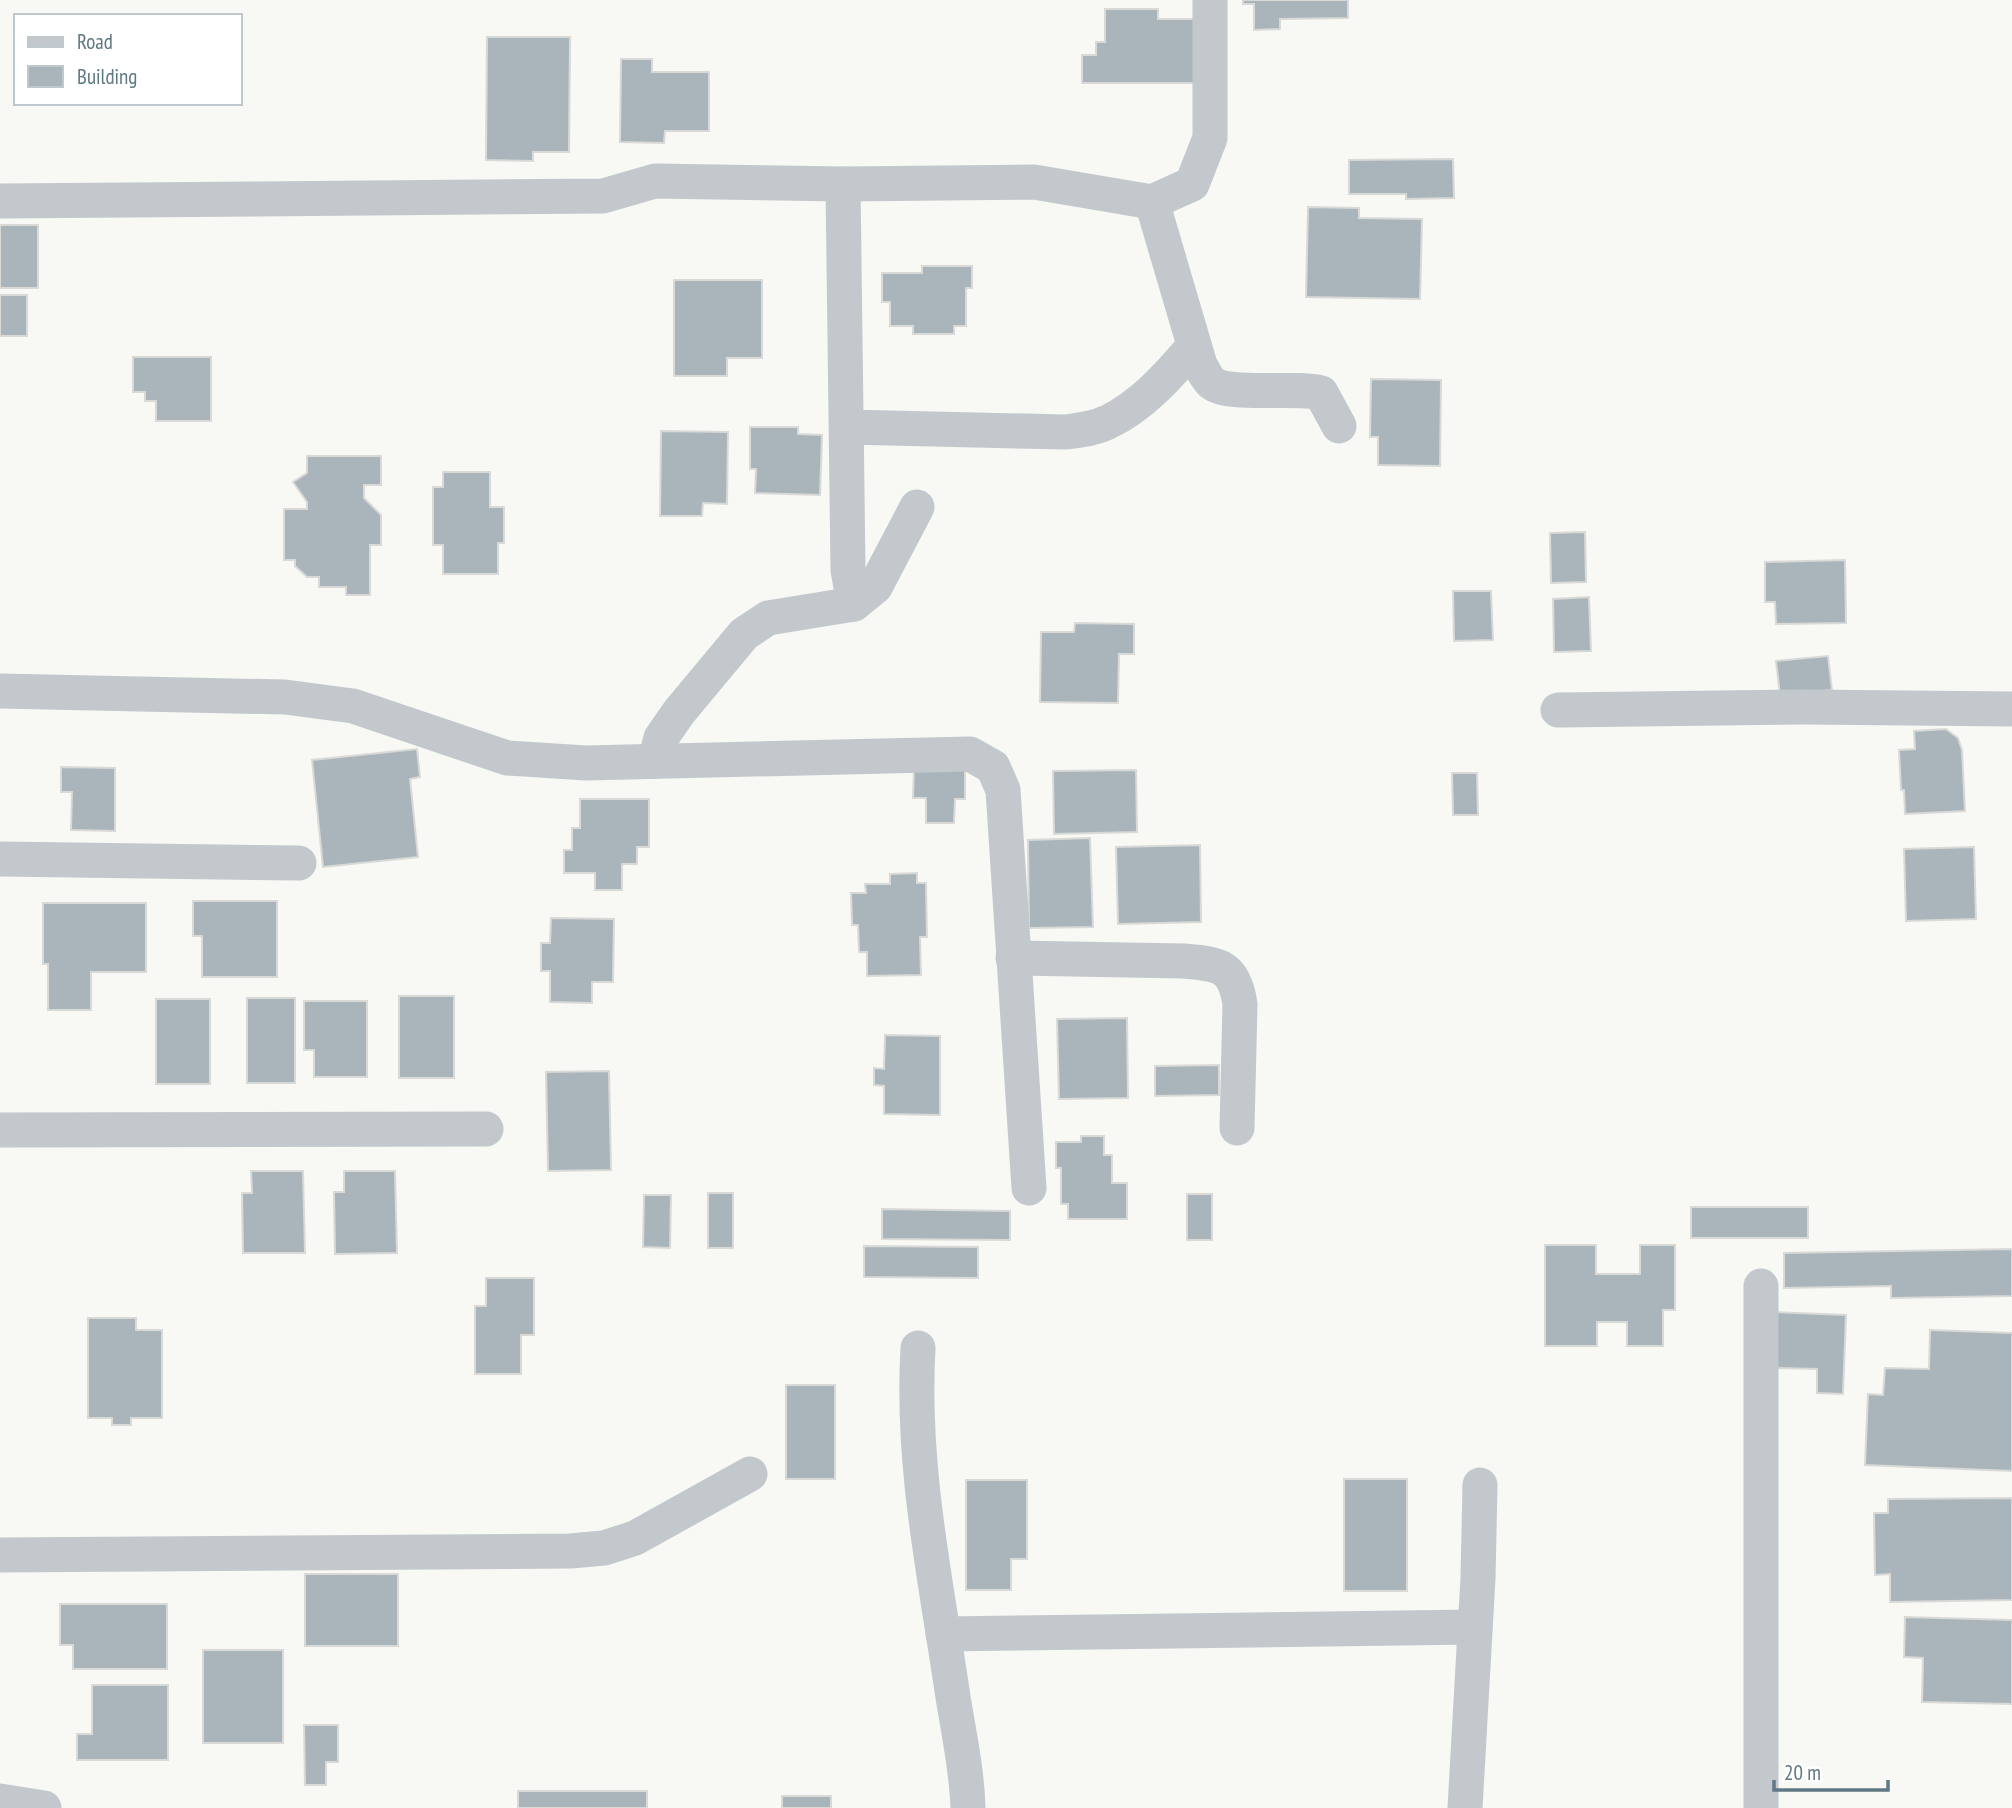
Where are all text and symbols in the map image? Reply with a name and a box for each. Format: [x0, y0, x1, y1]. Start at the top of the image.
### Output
legend [14, 14, 242, 105]
text: Road [77, 28, 113, 55]
text: Building [77, 63, 137, 90]
scale bar [1774, 1748, 1888, 1792]
text: 20 m [1784, 1759, 1821, 1786]

